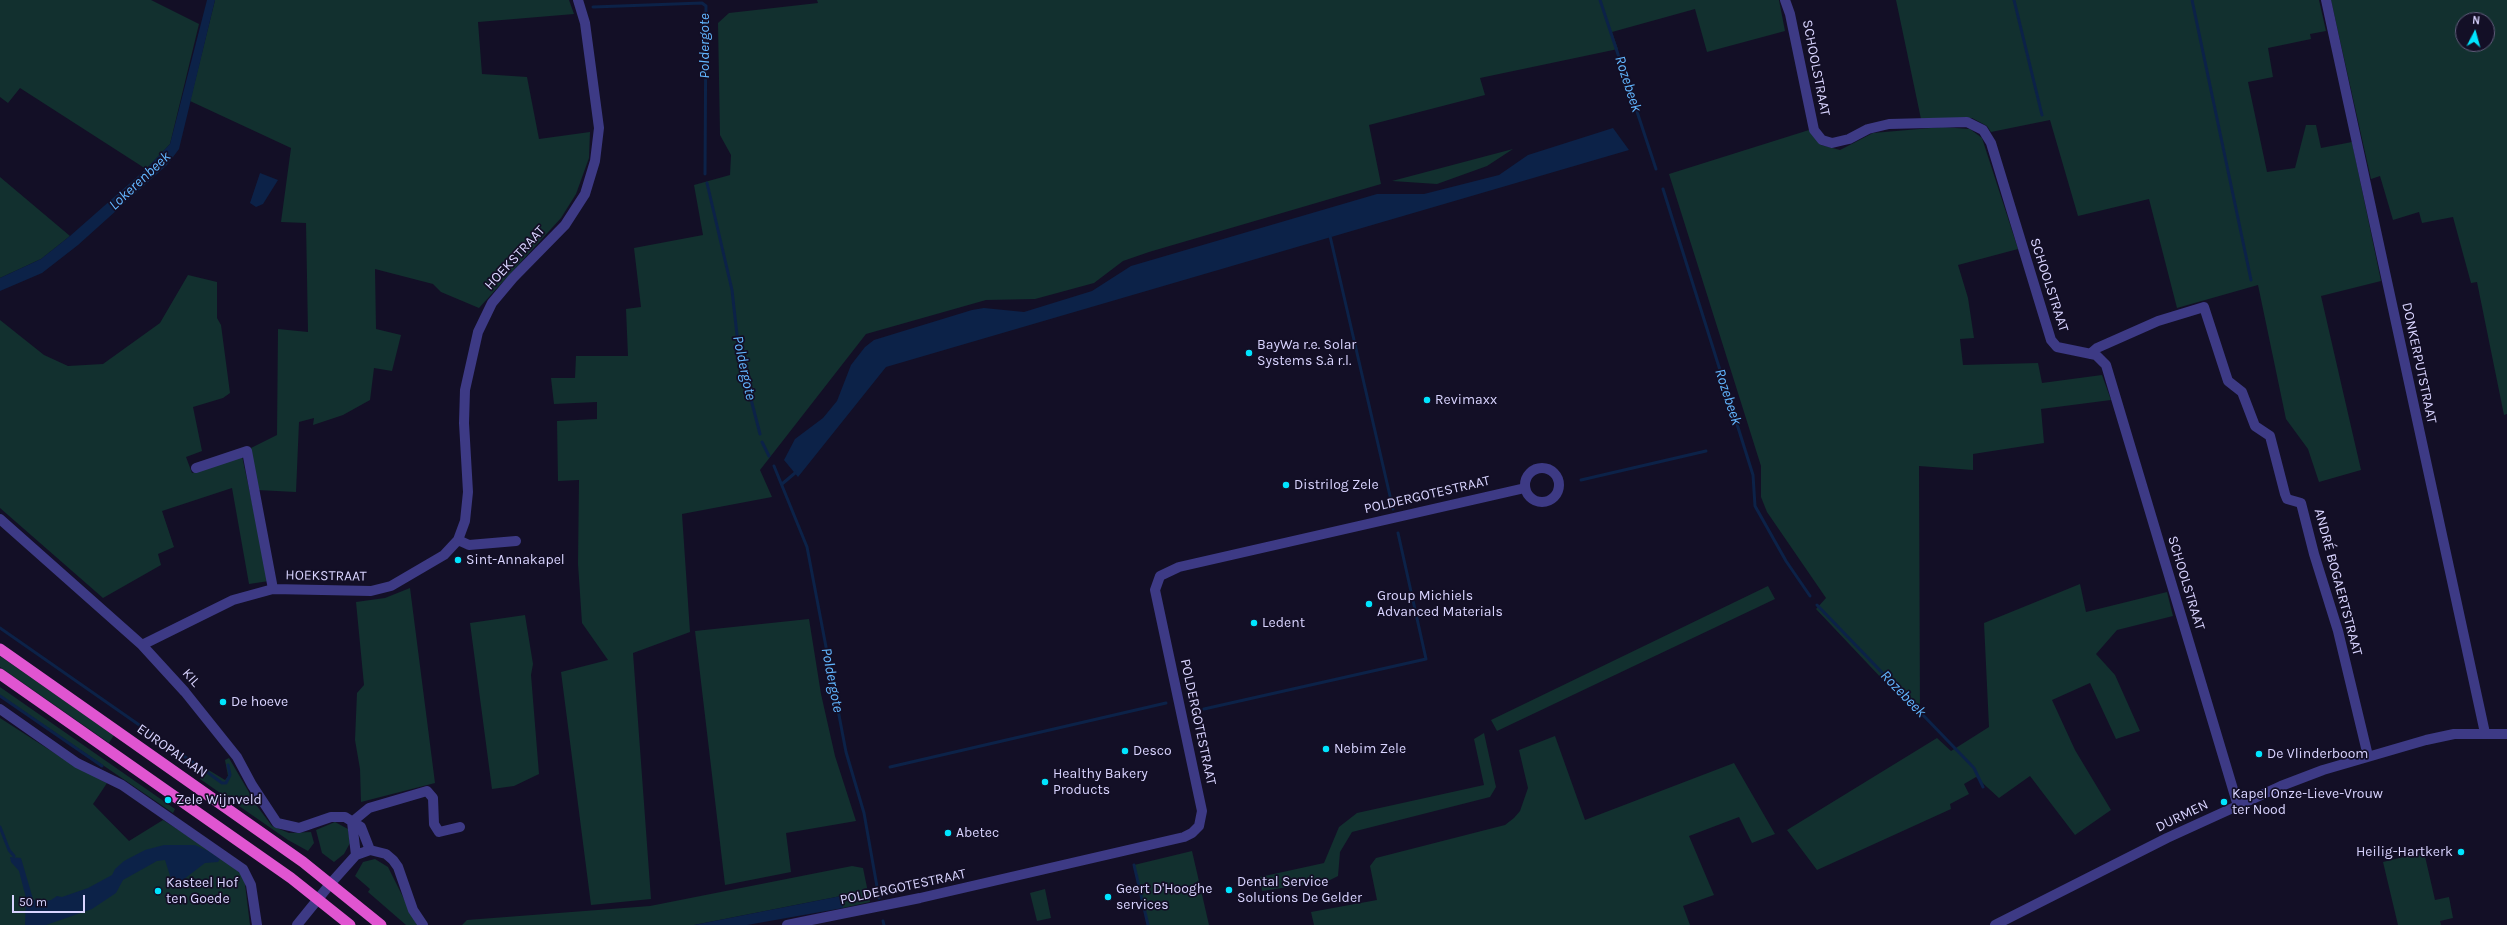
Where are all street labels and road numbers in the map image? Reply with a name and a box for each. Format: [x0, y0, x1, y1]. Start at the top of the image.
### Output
street label: SCHOOLSTRAAT [1798, 19, 1834, 117]
street label: HOEKSTRAAT [481, 223, 549, 293]
street label: SCHOOLSTRAAT [2026, 236, 2072, 334]
street label: DONKERPUTSTRAAT [2398, 301, 2440, 425]
street label: POLDERGOTESTRAAT [1363, 472, 1491, 518]
street label: ANDRÉ BOGAERTSTRAAT [2310, 507, 2366, 657]
street label: SCHOOLSTRAAT [2164, 534, 2208, 632]
street label: HOEKSTRAAT [285, 567, 367, 585]
street label: POLDERGOTESTRAAT [1176, 657, 1220, 787]
street label: KIL [178, 665, 204, 691]
street label: EUROPALAAN [134, 721, 210, 781]
street label: DURMEN [2153, 796, 2211, 836]
street label: POLDERGOTESTRAAT [838, 865, 968, 909]

